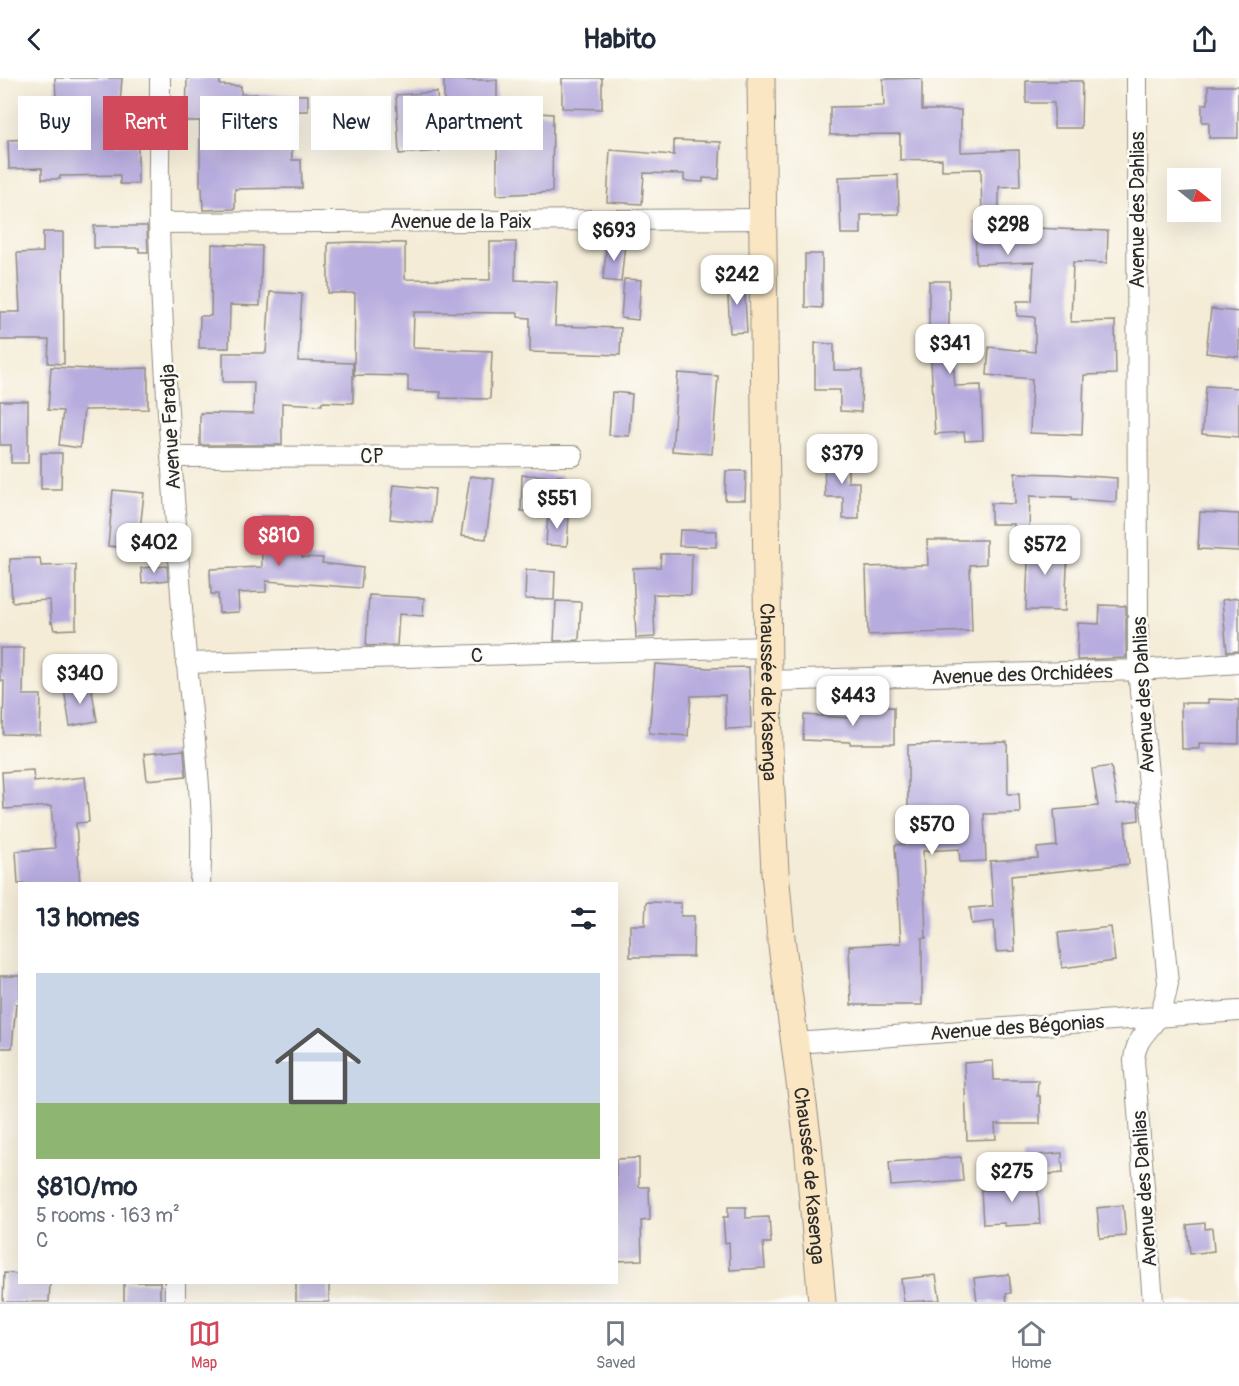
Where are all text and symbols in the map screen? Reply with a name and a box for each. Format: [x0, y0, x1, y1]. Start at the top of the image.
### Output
icon: back [18, 23, 51, 56]
text: Habito [583, 23, 656, 56]
icon: share [1188, 23, 1221, 56]
chip: Buy [18, 96, 91, 150]
chip: Rent [103, 96, 188, 150]
chip: Filters [200, 96, 299, 150]
chip: New [311, 96, 391, 150]
chip: Apartment [403, 96, 543, 150]
street label: Avenue des Dahlias [1125, 132, 1150, 288]
north arrow [1167, 168, 1221, 222]
map controls [1167, 168, 1221, 222]
pin: $298 [972, 205, 1044, 256]
street label: Avenue de la Paix [390, 209, 532, 234]
pin: $693 [578, 211, 650, 262]
text: $298 [987, 212, 1029, 237]
text: $693 [592, 218, 636, 243]
pin: $242 [701, 255, 773, 306]
text: $242 [715, 262, 759, 287]
pin: $341 [914, 324, 986, 375]
text: $341 [929, 331, 971, 356]
street label: Avenue Faradja [155, 363, 186, 491]
pin: $379 [806, 434, 878, 485]
text: $379 [821, 441, 863, 466]
street label: CP [360, 444, 384, 469]
pin: $551 [521, 479, 593, 530]
text: $551 [537, 486, 577, 511]
pin: $810 [243, 516, 315, 567]
pin: $402 [118, 523, 190, 574]
text: $810 [258, 523, 300, 548]
pin: $572 [1009, 525, 1081, 576]
text: $402 [130, 530, 178, 555]
text: $572 [1023, 532, 1067, 557]
street label: Chaussée de Kasenga [754, 603, 782, 782]
street label: Avenue des Dahlias [1127, 616, 1160, 774]
street label: C [470, 643, 484, 668]
pin: $340 [44, 654, 116, 705]
street label: Avenue des Orchidées [931, 659, 1113, 690]
text: $340 [56, 661, 104, 686]
pin: $443 [817, 676, 889, 727]
text: $443 [830, 683, 876, 708]
pin: $570 [896, 805, 968, 856]
text: $570 [909, 812, 955, 837]
text: 13 homes [36, 902, 139, 934]
icon: filters [567, 902, 600, 935]
street label: Avenue des Bégonias [929, 1009, 1105, 1046]
icon: home [264, 1012, 372, 1120]
street label: Chaussée de Kasenga [788, 1086, 831, 1266]
street label: Avenue des Dahlias [1127, 1110, 1162, 1268]
pin: $275 [976, 1152, 1048, 1203]
text: $275 [990, 1159, 1034, 1184]
text: $810/mo [36, 1171, 138, 1203]
text: 5 rooms · 163 m² [36, 1203, 180, 1228]
text: C [36, 1228, 48, 1253]
tab: Map [188, 1317, 221, 1373]
tab: Saved [596, 1317, 636, 1373]
tab: Home [1011, 1317, 1051, 1373]

